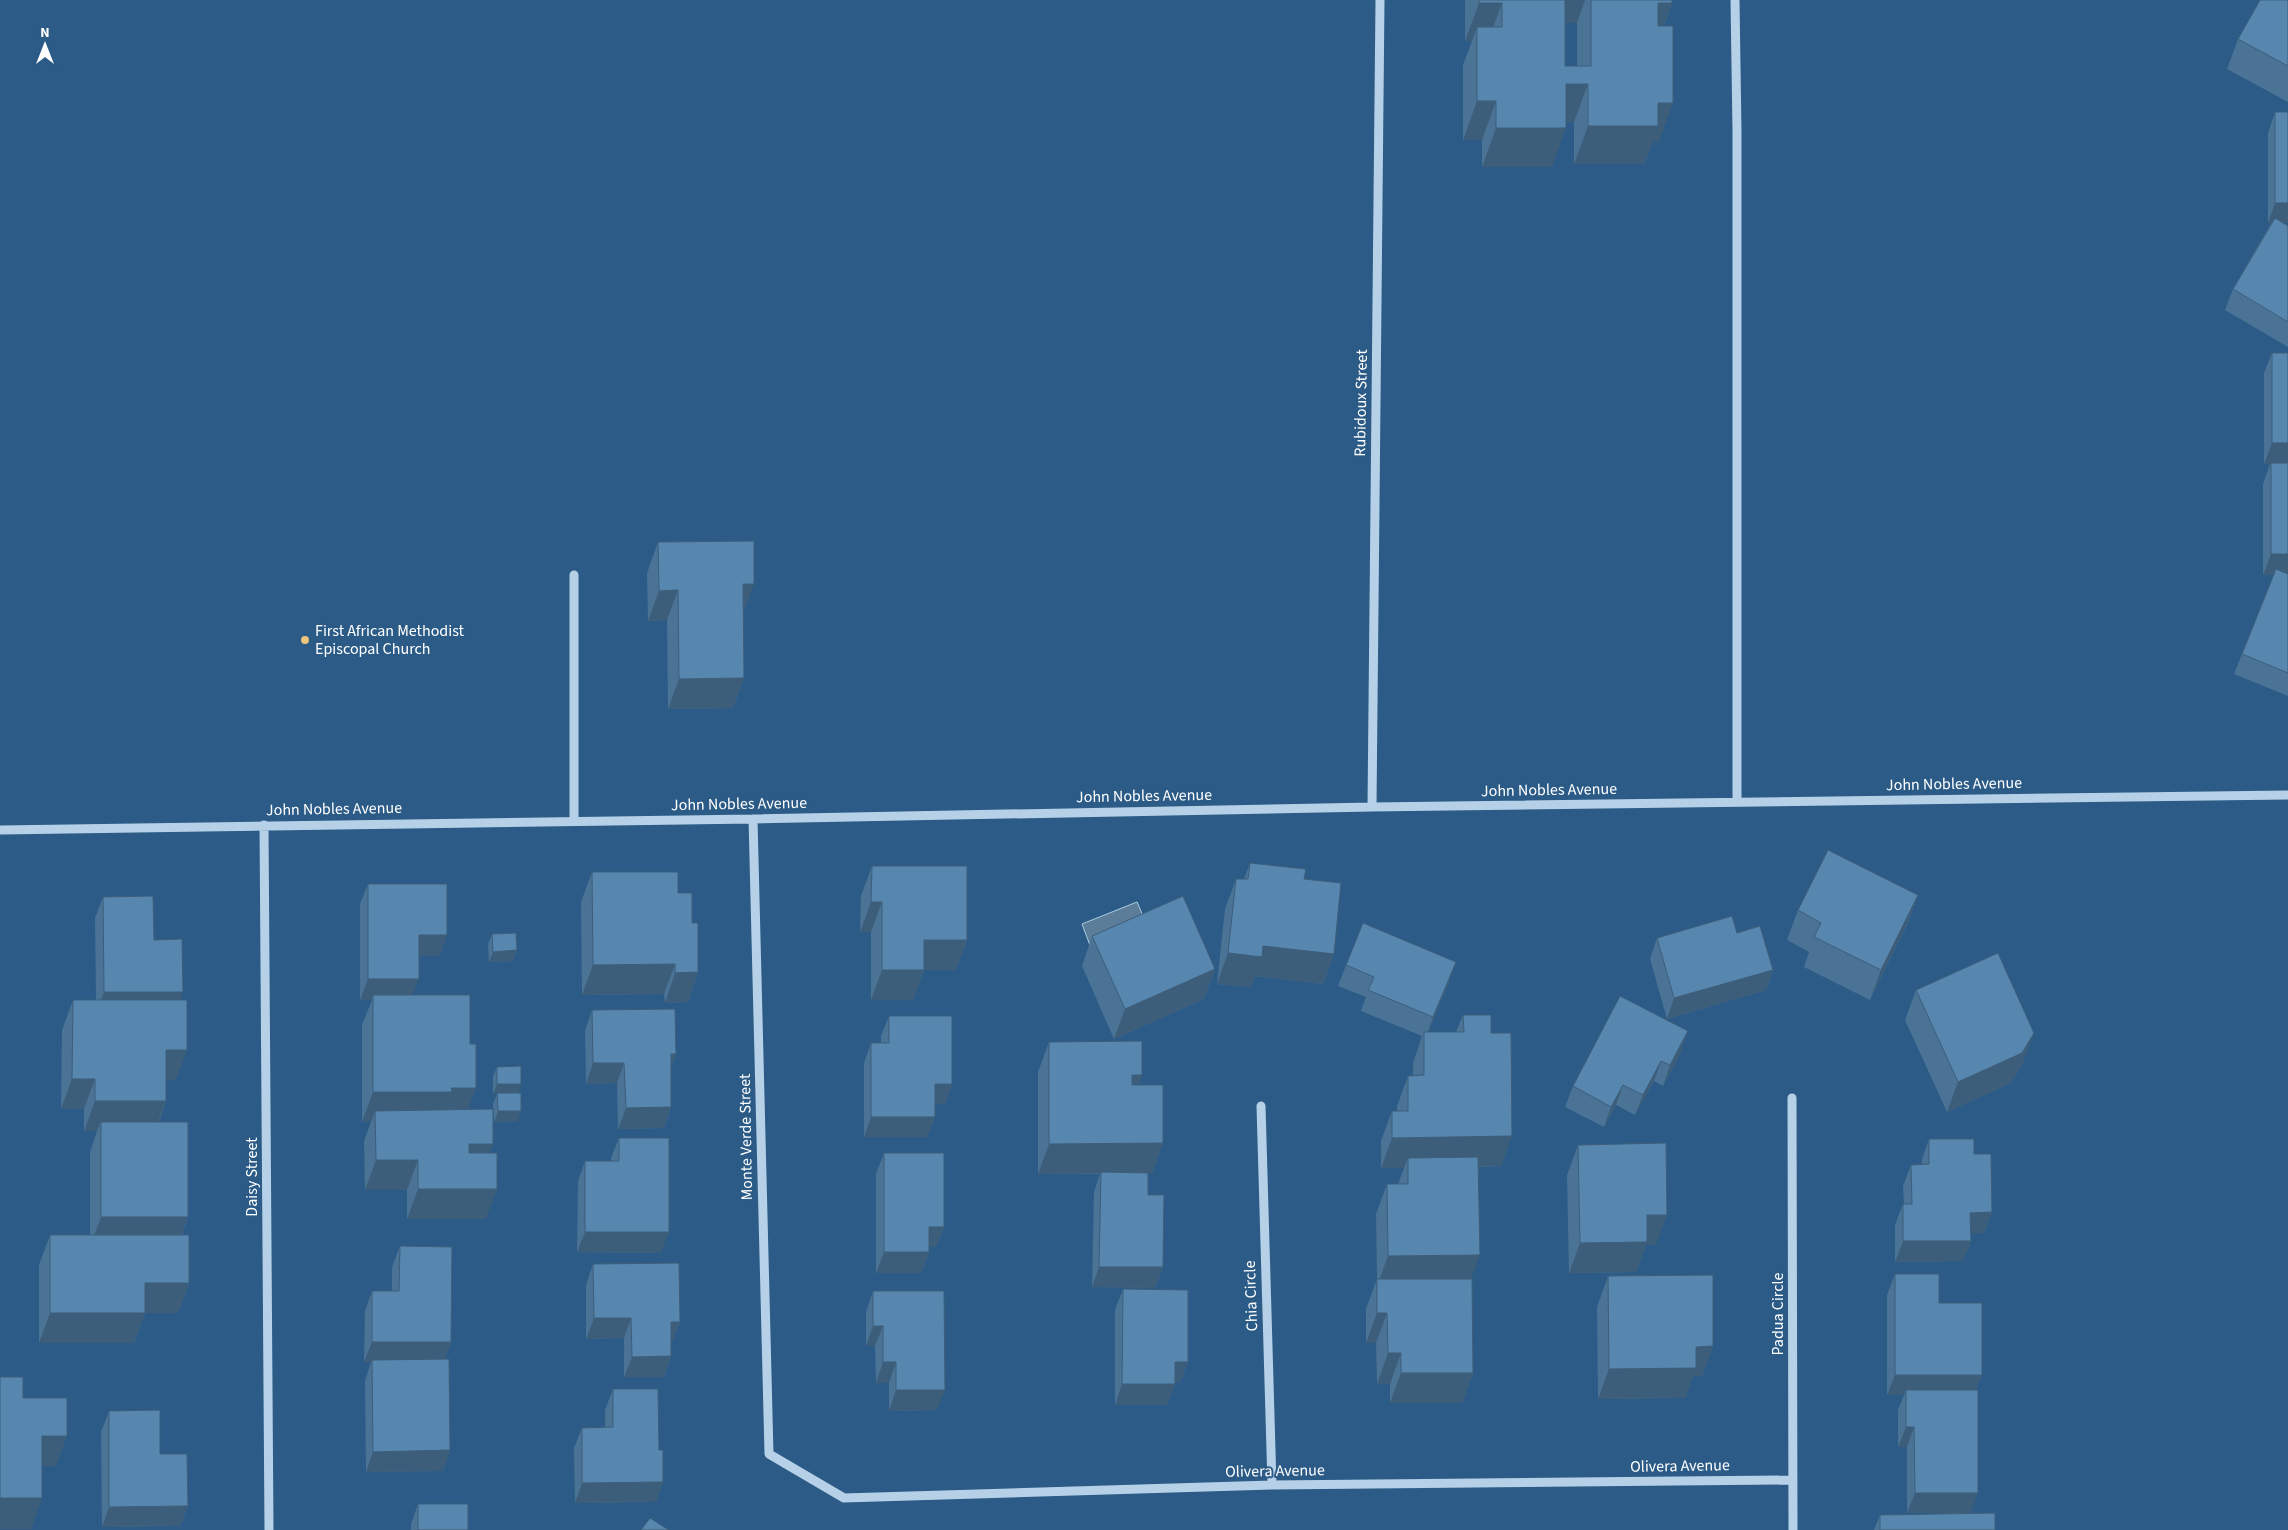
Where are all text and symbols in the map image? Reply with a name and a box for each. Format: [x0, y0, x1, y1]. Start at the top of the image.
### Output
north arrow [20, 20, 70, 70]
text: N [40, 23, 50, 43]
street label: Rubidoux Street [1349, 349, 1373, 457]
place label: First African Methodist Episcopal Church [315, 620, 465, 660]
marker: First African Methodist Episcopal Church [299, 634, 311, 646]
street label: John Nobles Avenue [1886, 772, 2022, 796]
street label: John Nobles Avenue [1481, 778, 1617, 802]
street label: John Nobles Avenue [1076, 784, 1212, 808]
street label: John Nobles Avenue [671, 792, 807, 816]
street label: John Nobles Avenue [266, 797, 402, 821]
street label: Monte Verde Street [734, 1073, 758, 1201]
street label: Daisy Street [241, 1137, 263, 1217]
street label: Chia Circle [1239, 1260, 1263, 1332]
street label: Padua Circle [1767, 1272, 1789, 1356]
street label: Olivera Avenue [1630, 1454, 1730, 1478]
street label: Olivera Avenue [1225, 1459, 1325, 1483]

